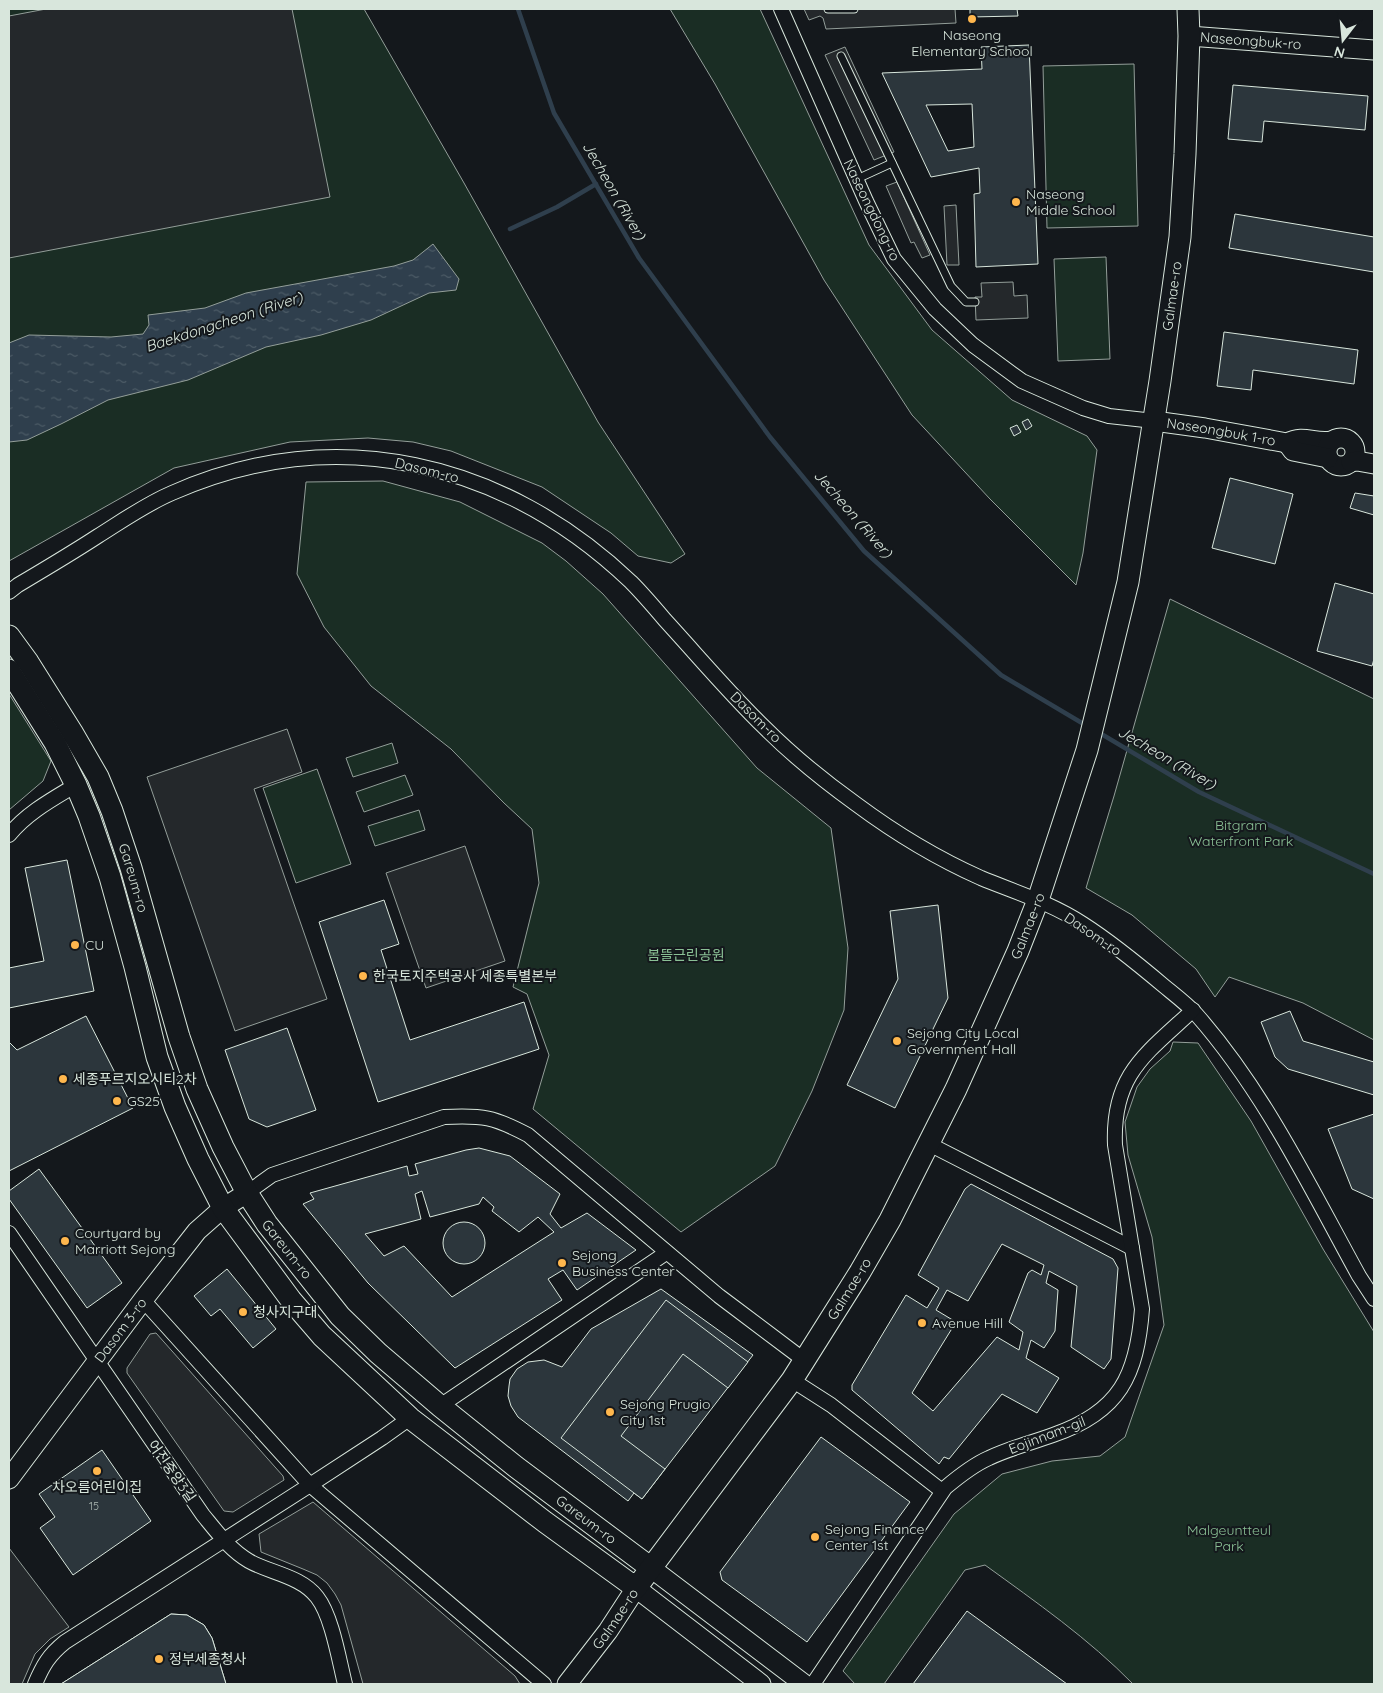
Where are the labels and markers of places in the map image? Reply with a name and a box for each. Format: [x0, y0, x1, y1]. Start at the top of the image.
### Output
marker: Naseong Elementary School [966, 13, 978, 25]
place label: Naseong Elementary School [911, 26, 1033, 60]
place label: Naseong Middle School [1026, 185, 1116, 219]
marker: Naseong Middle School [1010, 196, 1022, 208]
place label: CU [85, 936, 104, 954]
marker: CU [69, 939, 81, 951]
place label: 한국토지주택공사 세종특별본부 [373, 967, 557, 985]
marker: 한국토지주택공사 세종특별본부 [357, 970, 369, 982]
place label: Sejong City Local Government Hall [907, 1024, 1019, 1058]
marker: Sejong City Local Government Hall [891, 1035, 903, 1047]
place label: 세종푸르지오시티2차 [73, 1070, 197, 1088]
marker: 세종푸르지오시티2차 [57, 1073, 69, 1085]
place label: GS25 [127, 1092, 160, 1110]
marker: GS25 [111, 1095, 123, 1107]
place label: Courtyard by Marriott Sejong [75, 1224, 175, 1258]
marker: Courtyard by Marriott Sejong [59, 1235, 71, 1247]
place label: Sejong Business Center [572, 1246, 675, 1280]
marker: Sejong Business Center [556, 1257, 568, 1269]
place label: 청사지구대 [253, 1303, 317, 1321]
marker: 청사지구대 [237, 1306, 249, 1318]
place label: Avenue Hill [932, 1314, 1003, 1332]
marker: Avenue Hill [916, 1317, 928, 1329]
place label: Sejong Prugio City 1st [620, 1395, 710, 1429]
marker: Sejong Prugio City 1st [604, 1406, 616, 1418]
marker: 차오름어린이집 [91, 1465, 103, 1477]
place label: 차오름어린이집 [52, 1478, 142, 1496]
place label: Sejong Finance Center 1st [825, 1520, 925, 1554]
marker: Sejong Finance Center 1st [809, 1531, 821, 1543]
place label: 정부세종청사 [169, 1650, 246, 1668]
marker: 정부세종청사 [153, 1653, 165, 1665]

